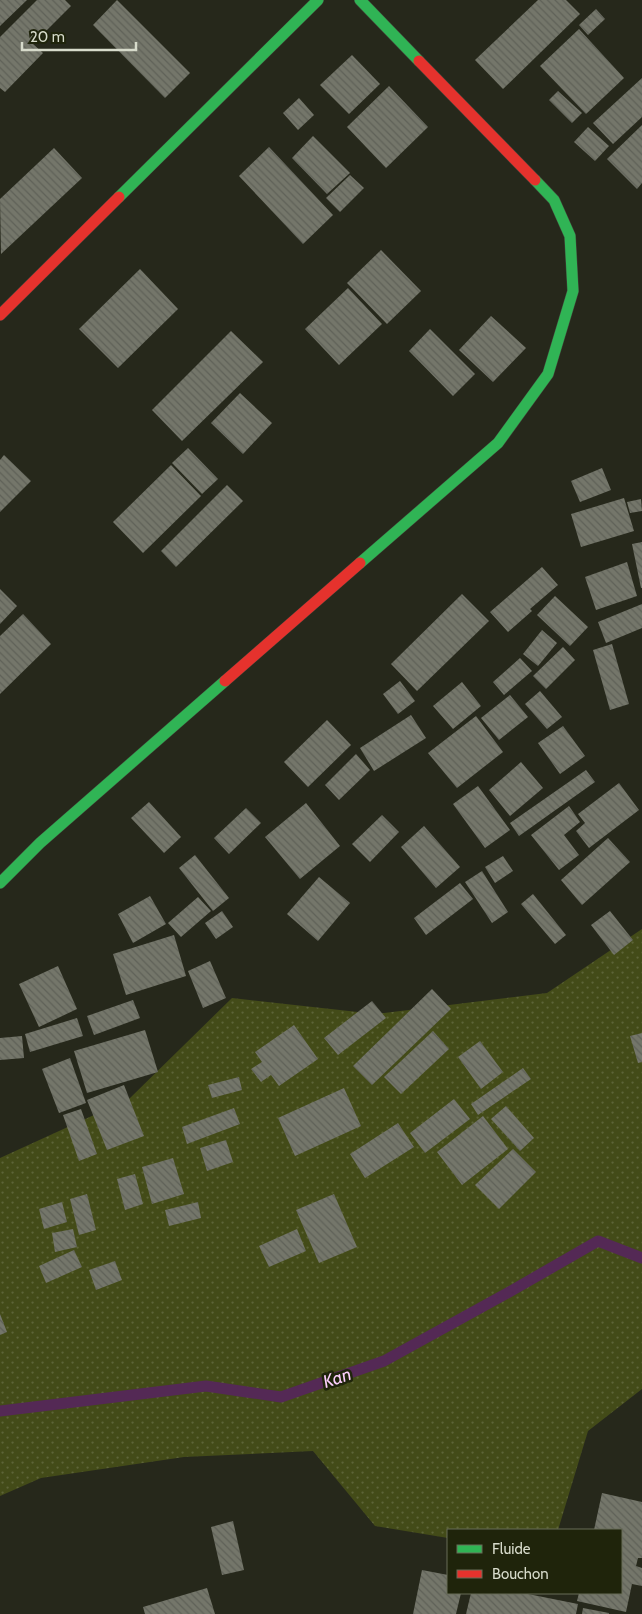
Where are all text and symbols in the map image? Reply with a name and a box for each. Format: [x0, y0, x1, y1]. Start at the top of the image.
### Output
scale bar [22, 20, 136, 52]
text: 20 m [30, 28, 65, 46]
water label: Kan [320, 1363, 354, 1393]
legend [447, 1529, 622, 1594]
text: Fluide [492, 1540, 531, 1558]
text: Bouchon [492, 1565, 549, 1583]

